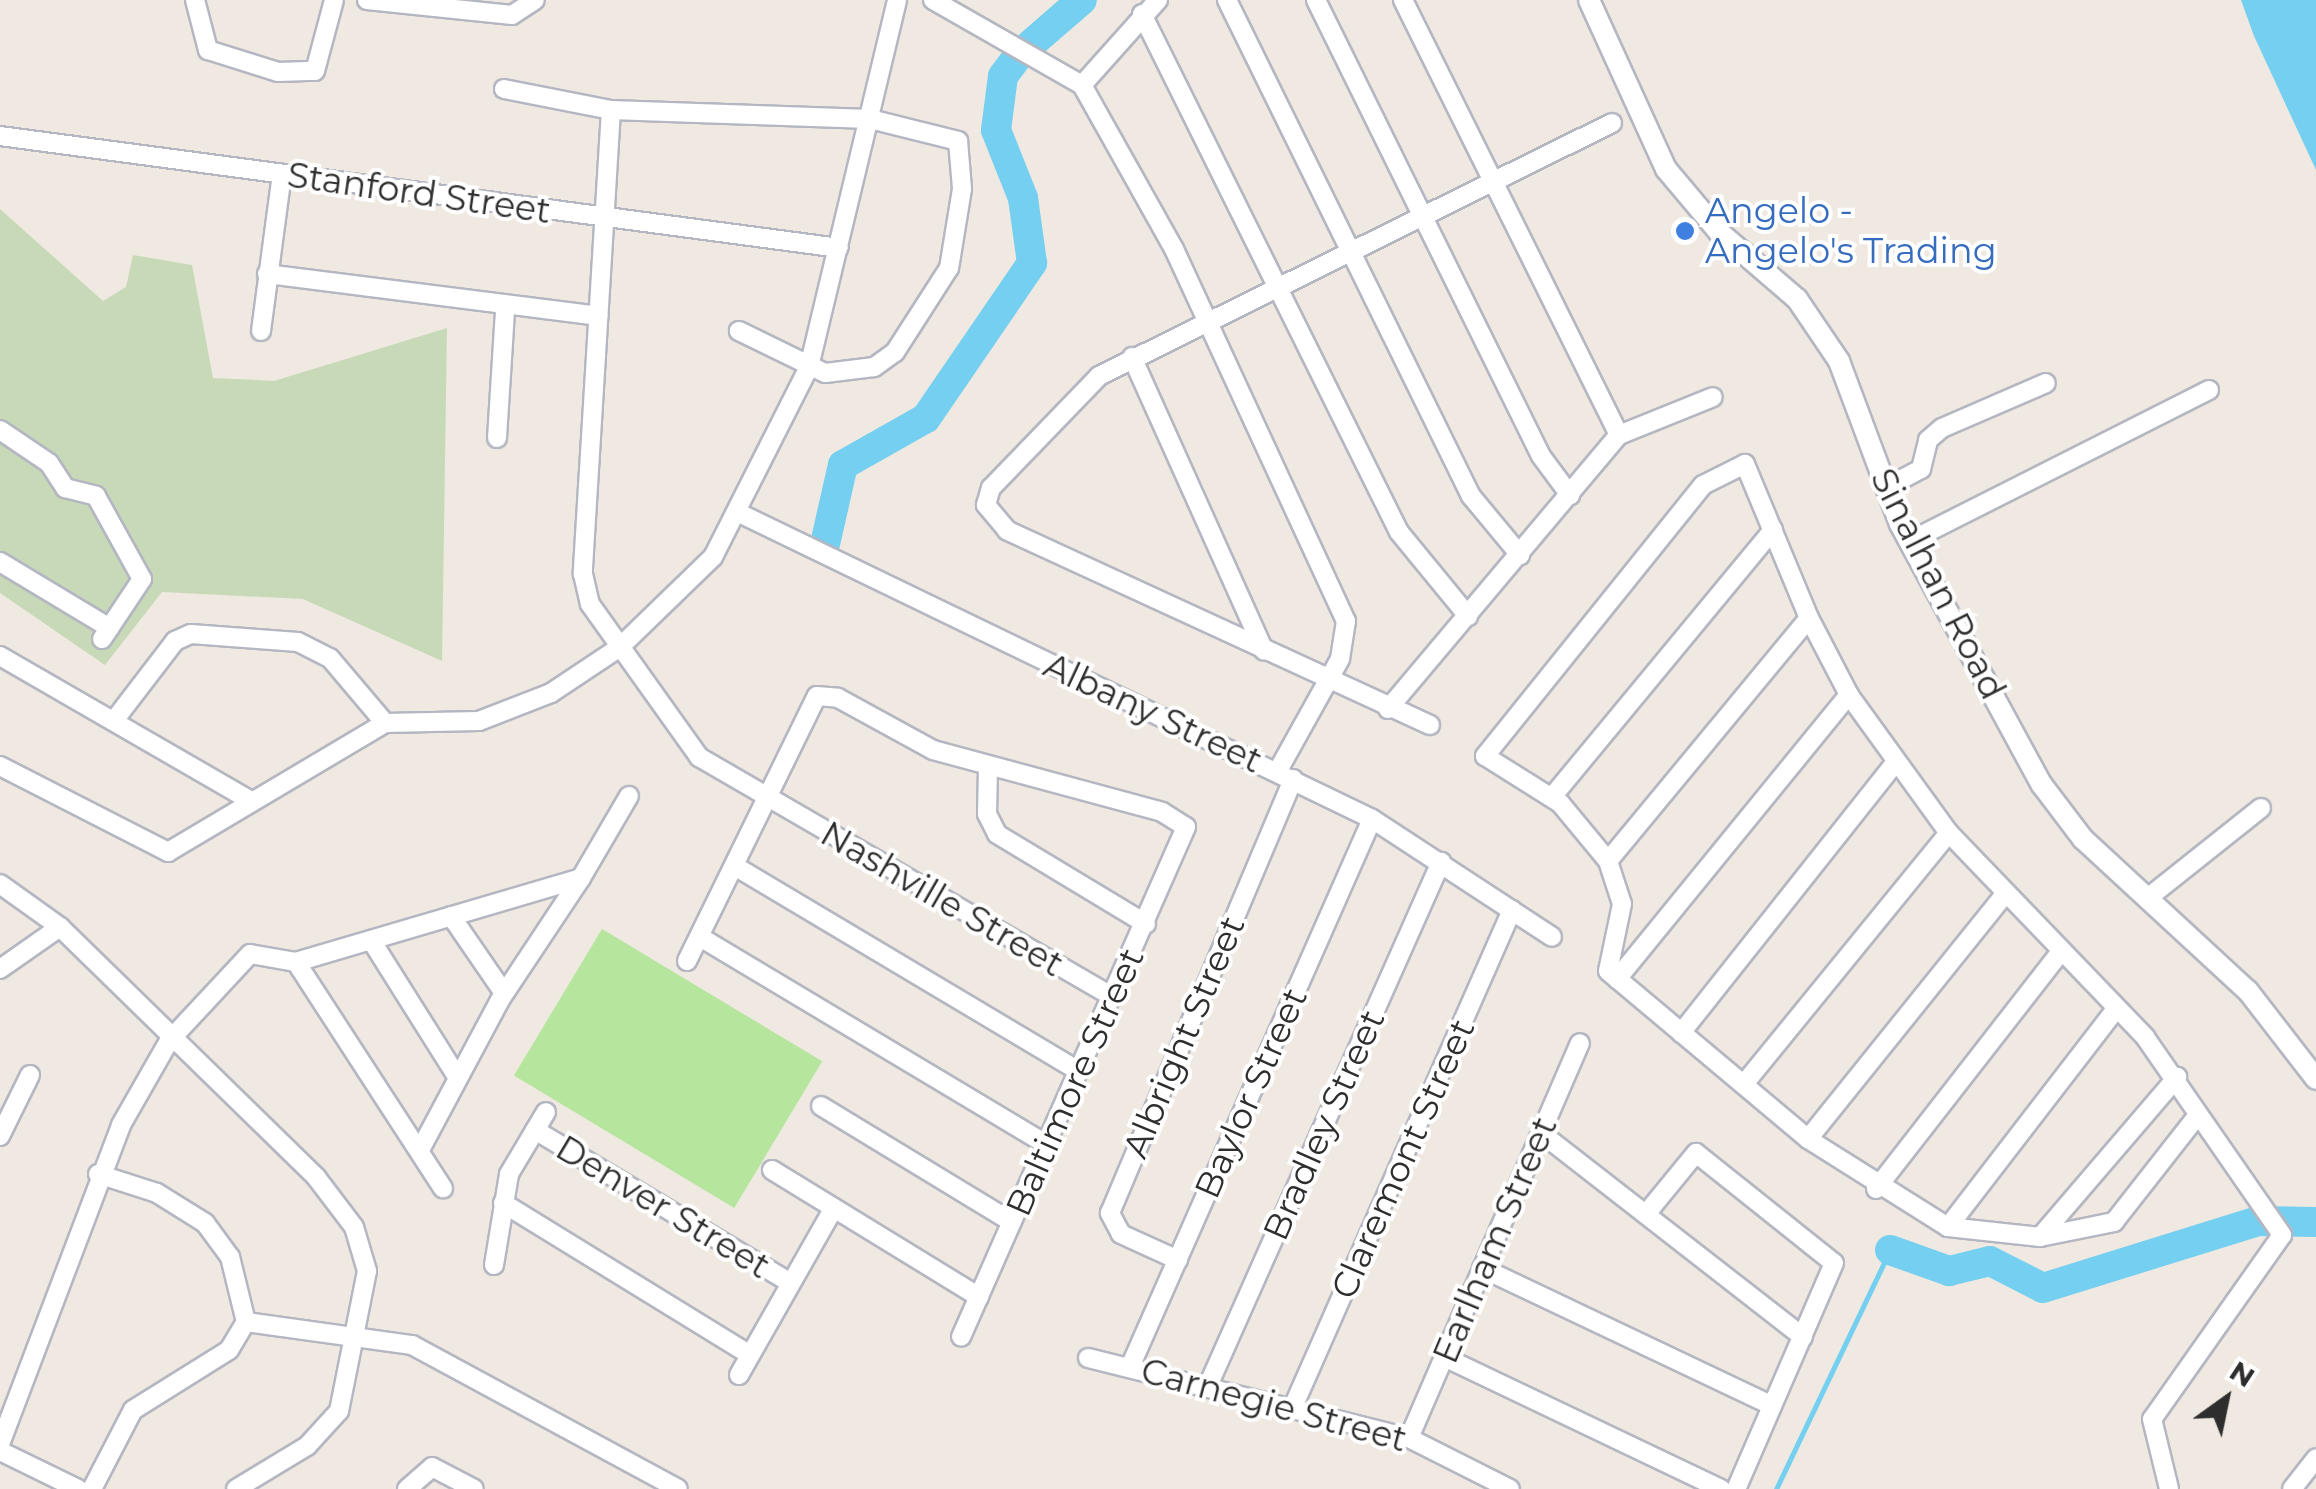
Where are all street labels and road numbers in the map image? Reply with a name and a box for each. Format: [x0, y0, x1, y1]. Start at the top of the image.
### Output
street label: Stanford Street [285, 154, 553, 232]
street label: Sinalhan Road [1862, 462, 2014, 706]
street label: Albany Street [1037, 644, 1269, 782]
street label: Nashville Street [813, 813, 1071, 985]
street label: Albright Street [1114, 910, 1254, 1164]
street label: Baltimore Street [997, 942, 1153, 1222]
street label: Baylor Street [1186, 981, 1316, 1205]
street label: Bradley Street [1254, 1003, 1394, 1247]
street label: Claremont Street [1322, 1013, 1484, 1305]
street label: Earlham Street [1424, 1111, 1566, 1369]
street label: Denver Street [548, 1127, 778, 1287]
street label: Carnegie Street [1137, 1349, 1411, 1461]

